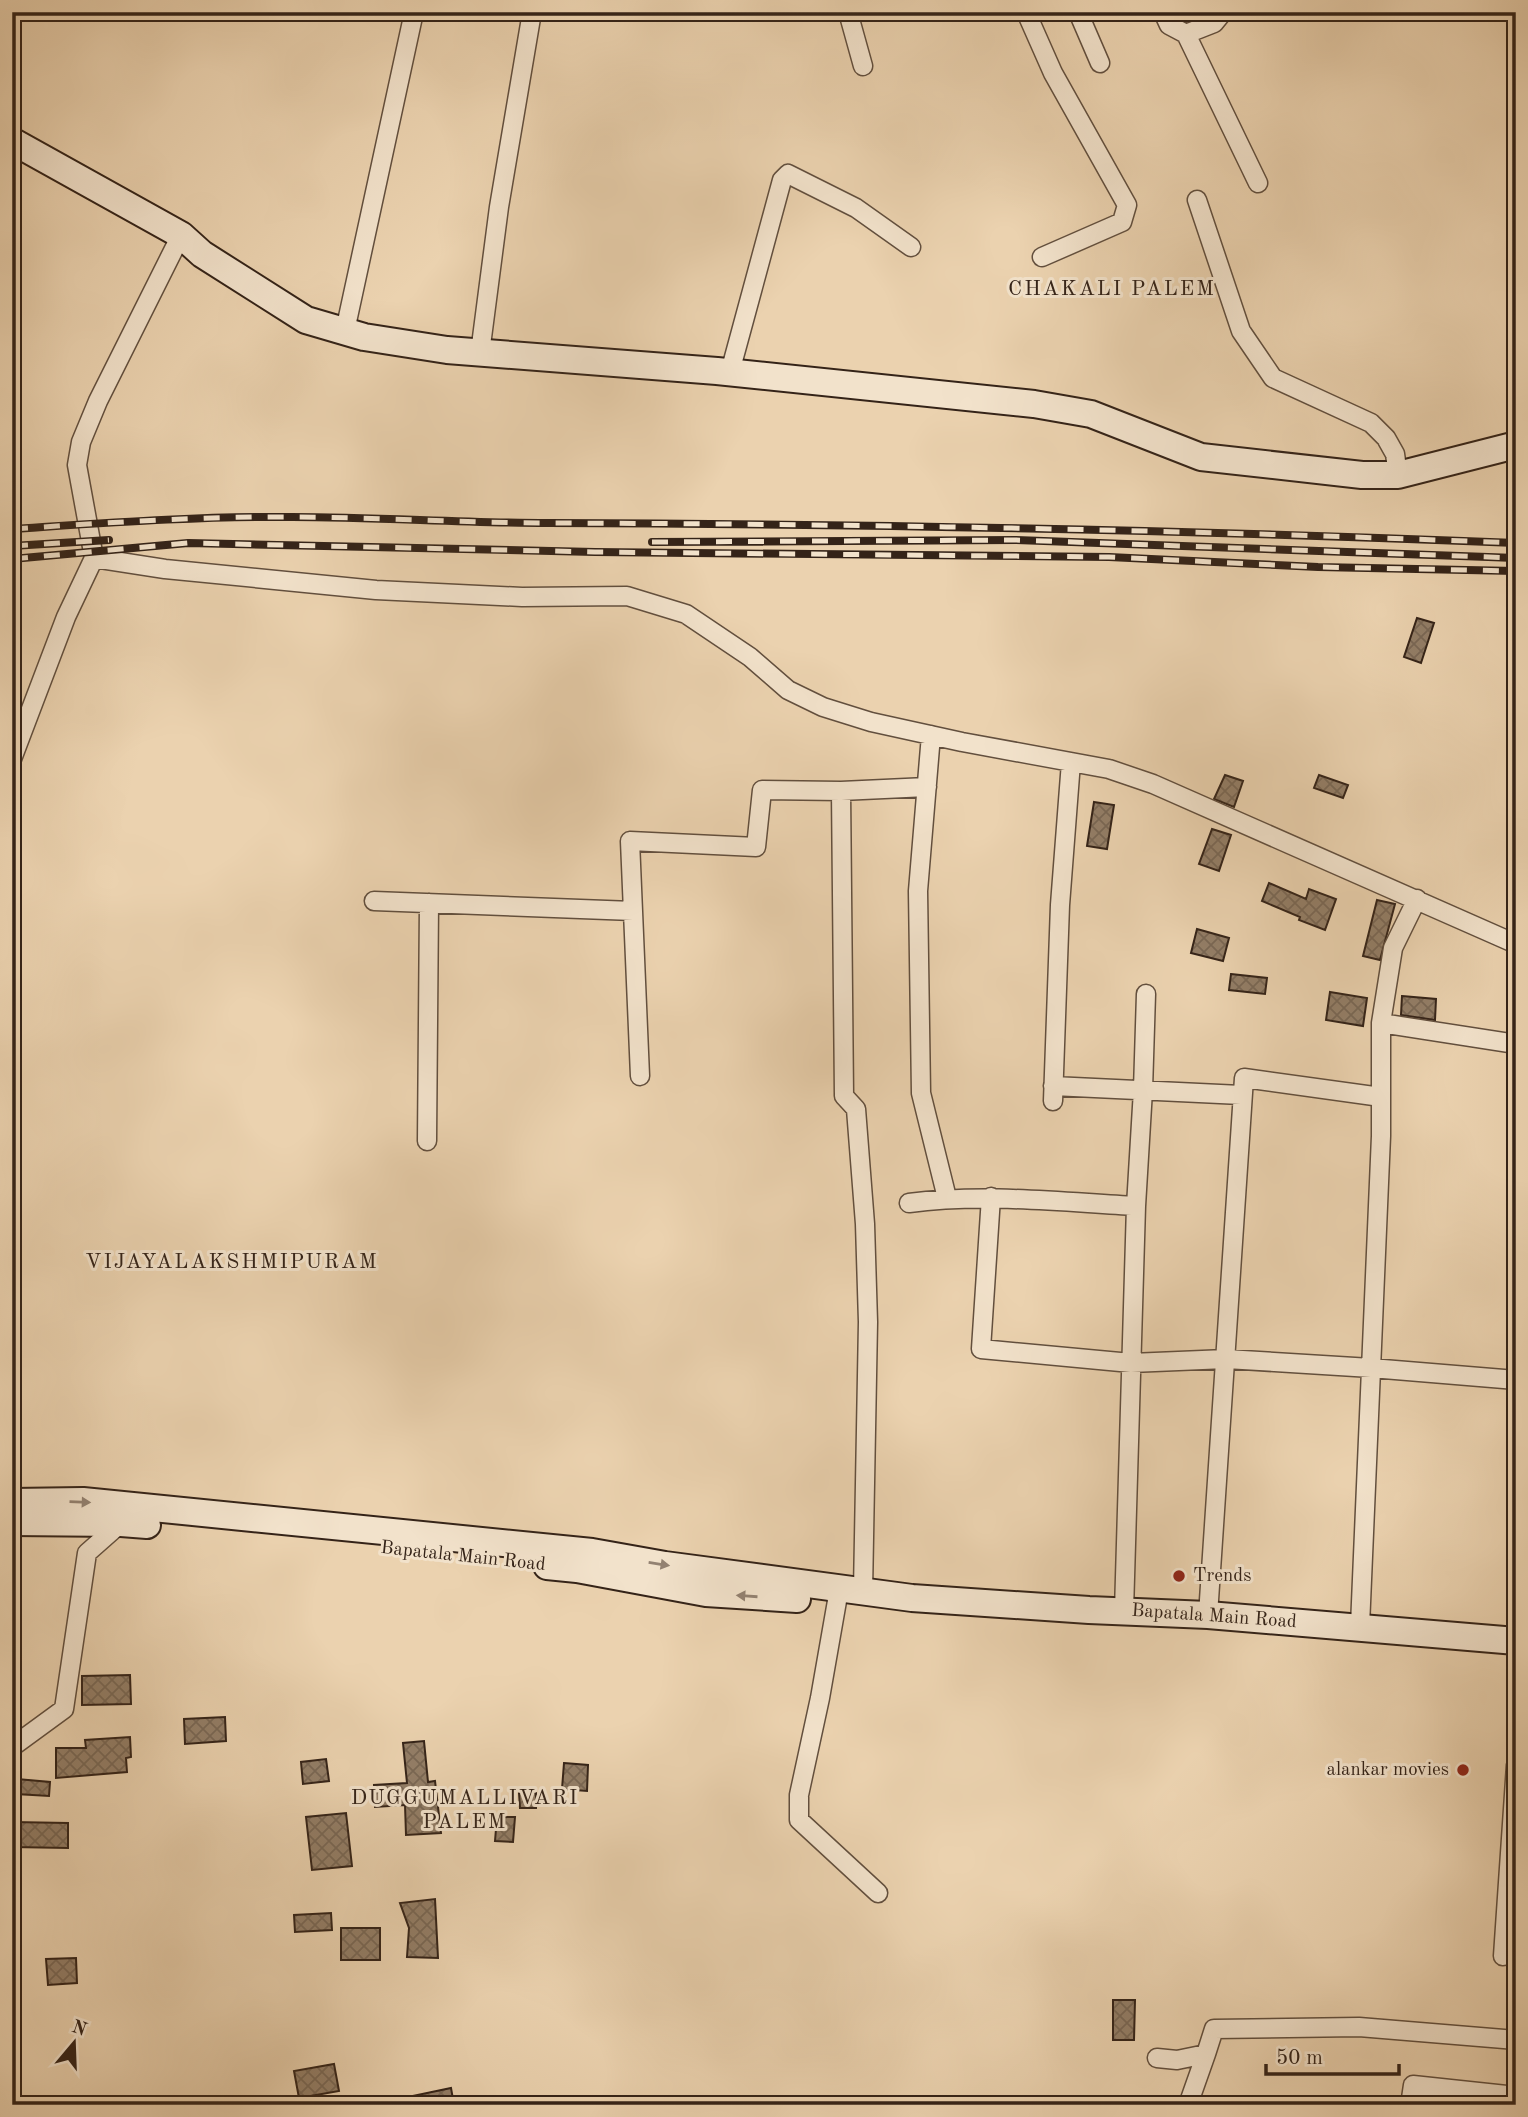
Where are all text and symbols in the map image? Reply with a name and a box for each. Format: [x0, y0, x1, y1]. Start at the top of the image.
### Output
district label: CHAKALI PALEM [1008, 279, 1216, 300]
district label: VIJAYALAKSHMIPURAM [85, 1252, 379, 1273]
one-way arrow [70, 1496, 92, 1507]
street label: Bapatala Main Road [379, 1539, 547, 1575]
one-way arrow [648, 1559, 670, 1570]
place label: Trends [1193, 1567, 1252, 1586]
marker: Trends [1171, 1568, 1187, 1584]
one-way arrow [736, 1590, 758, 1601]
street label: Bapatala Main Road [1131, 1602, 1298, 1632]
place label: alankar movies [1327, 1761, 1449, 1780]
marker: alankar movies [1455, 1762, 1471, 1778]
district label: DUGGUMALLIVARI PALEM [351, 1788, 579, 1833]
north arrow [38, 2008, 108, 2078]
text: N [69, 2018, 89, 2041]
scale bar [1266, 2033, 1398, 2077]
text: 50 m [1276, 2048, 1323, 2069]

